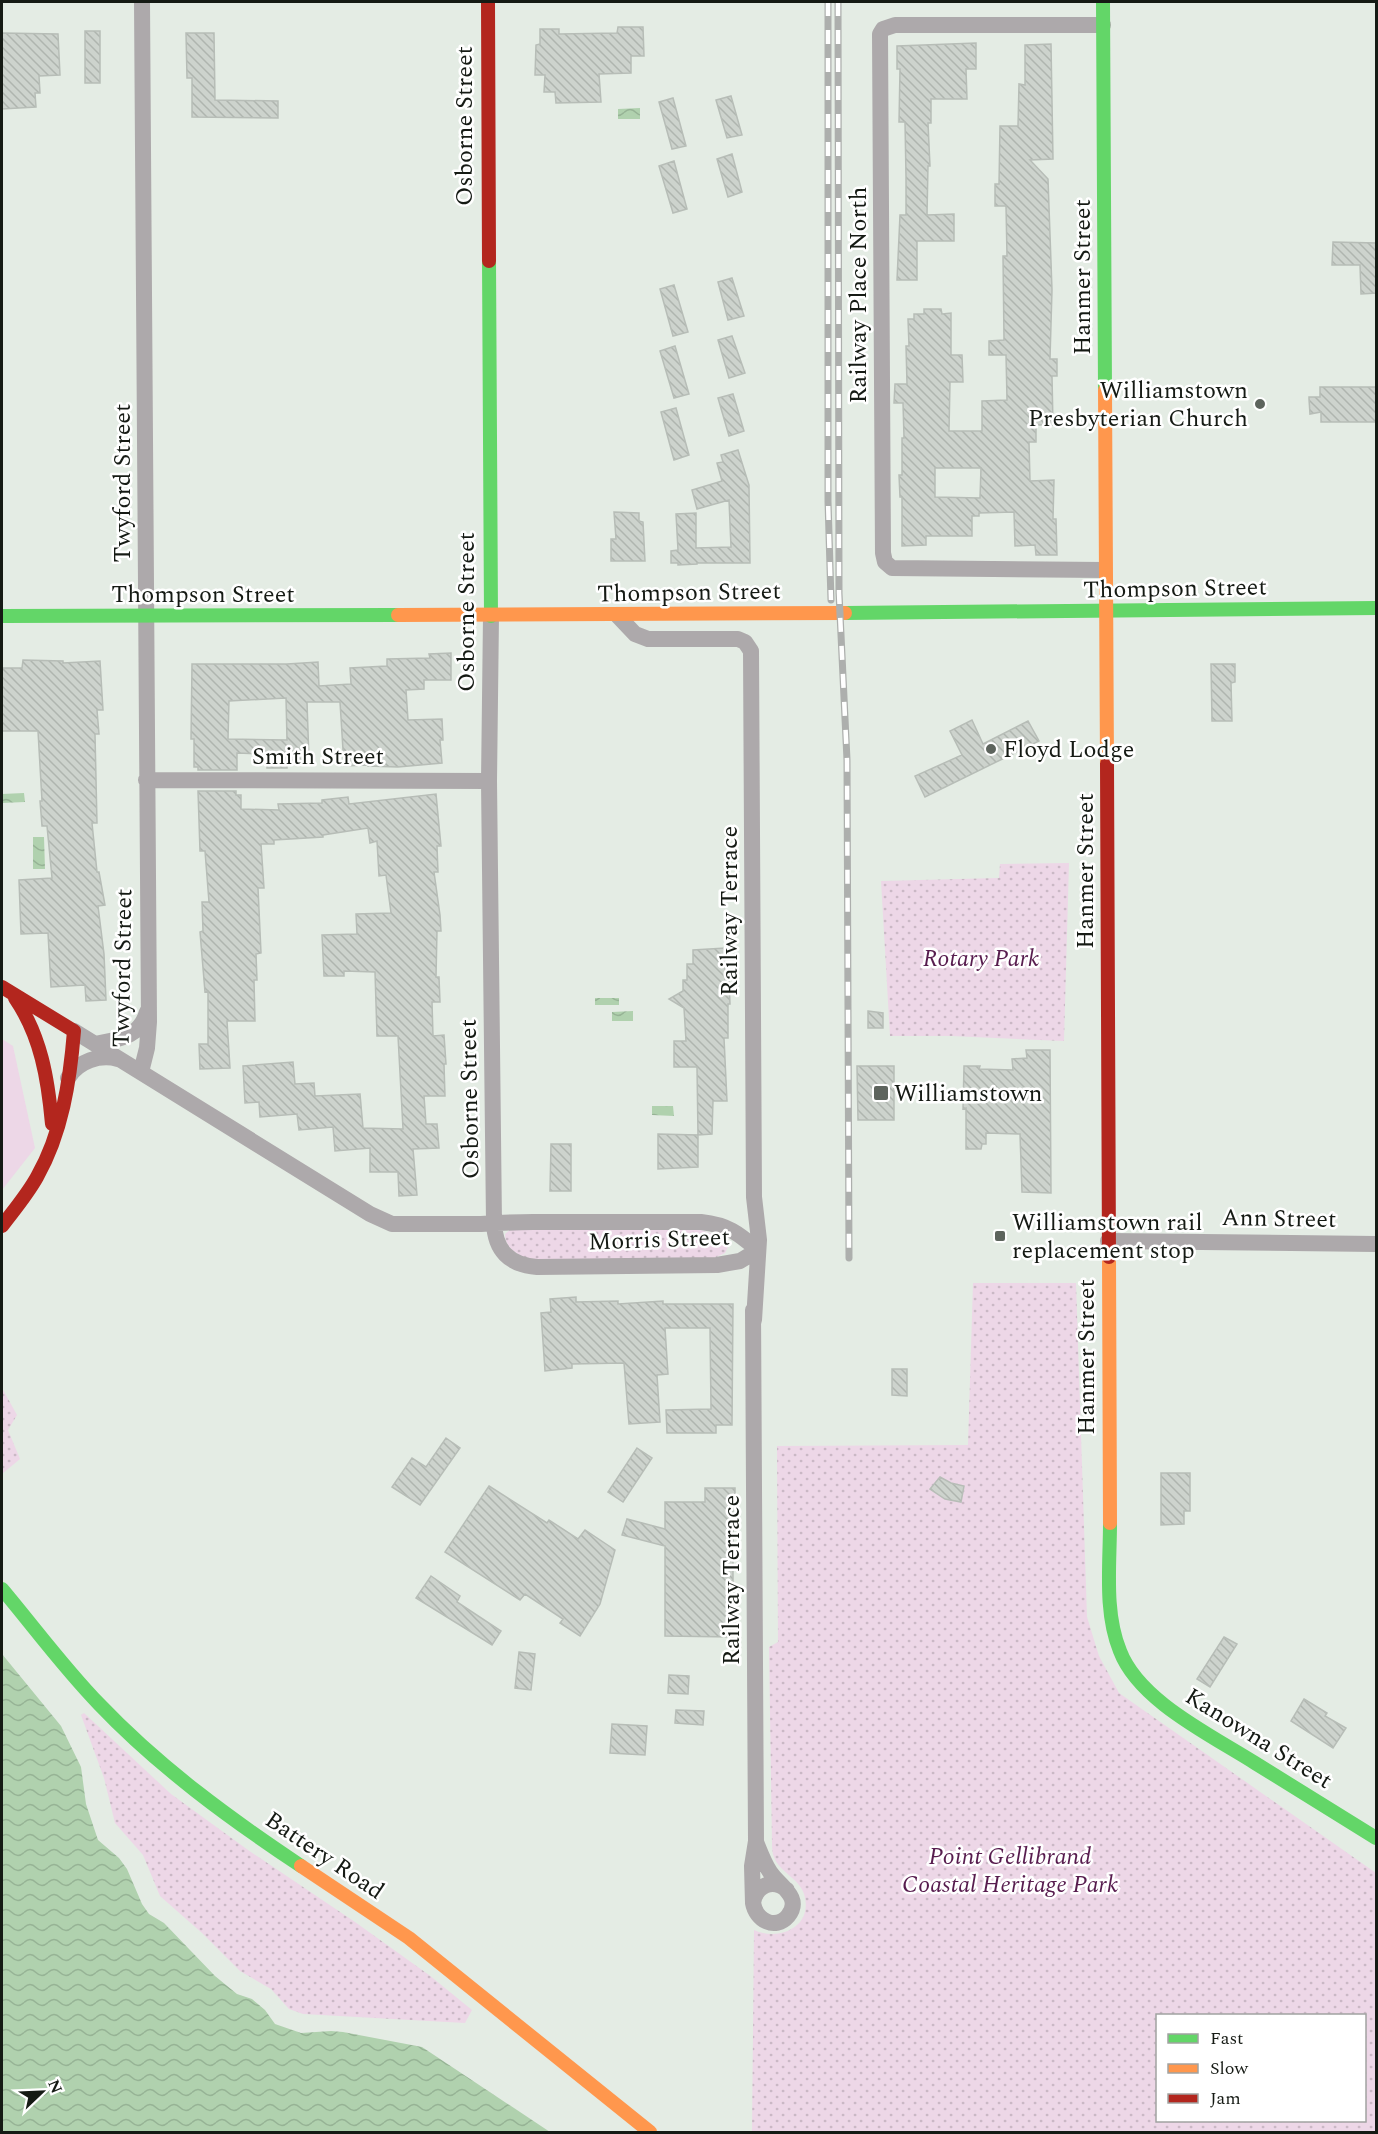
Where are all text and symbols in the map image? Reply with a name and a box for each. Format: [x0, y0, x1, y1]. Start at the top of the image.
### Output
street label: Osborne Street [447, 46, 483, 206]
street label: Railway Place North [841, 186, 877, 403]
street label: Hanmer Street [1065, 199, 1101, 355]
place label: Williamstown Presbyterian Church [1028, 373, 1248, 437]
marker: Williamstown Presbyterian Church [1253, 397, 1267, 411]
street label: Twyford Street [105, 404, 141, 562]
street label: Osborne Street [449, 532, 485, 692]
street label: Thompson Street [1083, 569, 1267, 609]
street label: Thompson Street [597, 573, 781, 613]
street label: Thompson Street [111, 577, 295, 613]
place label: Floyd Lodge [1003, 732, 1134, 768]
street label: Smith Street [252, 739, 384, 775]
marker: Floyd Lodge [984, 742, 998, 756]
street label: Hanmer Street [1068, 793, 1104, 949]
street label: Railway Terrace [712, 826, 748, 996]
street label: Twyford Street [104, 888, 142, 1048]
park label: Rotary Park [923, 941, 1039, 977]
street label: Osborne Street [451, 1019, 489, 1179]
place label: Williamstown [894, 1076, 1042, 1112]
marker: Williamstown [872, 1084, 890, 1102]
street label: Ann Street [1221, 1200, 1337, 1238]
place label: Williamstown rail replacement stop [1012, 1205, 1203, 1269]
street label: Morris Street [588, 1220, 731, 1260]
marker: Williamstown rail replacement stop [993, 1229, 1007, 1243]
street label: Hanmer Street [1069, 1279, 1105, 1435]
street label: Railway Terrace [714, 1495, 750, 1665]
street label: Kanowna Street [1178, 1679, 1339, 1799]
street label: Battery Road [257, 1803, 391, 1909]
park label: Point Gellibrand Coastal Heritage Park [902, 1839, 1118, 1903]
legend [1156, 2014, 1366, 2122]
text: Fast [1210, 2025, 1243, 2052]
text: Slow [1210, 2055, 1249, 2082]
north arrow [12, 2062, 72, 2122]
text: N [41, 2076, 68, 2097]
text: Jam [1210, 2085, 1241, 2112]

